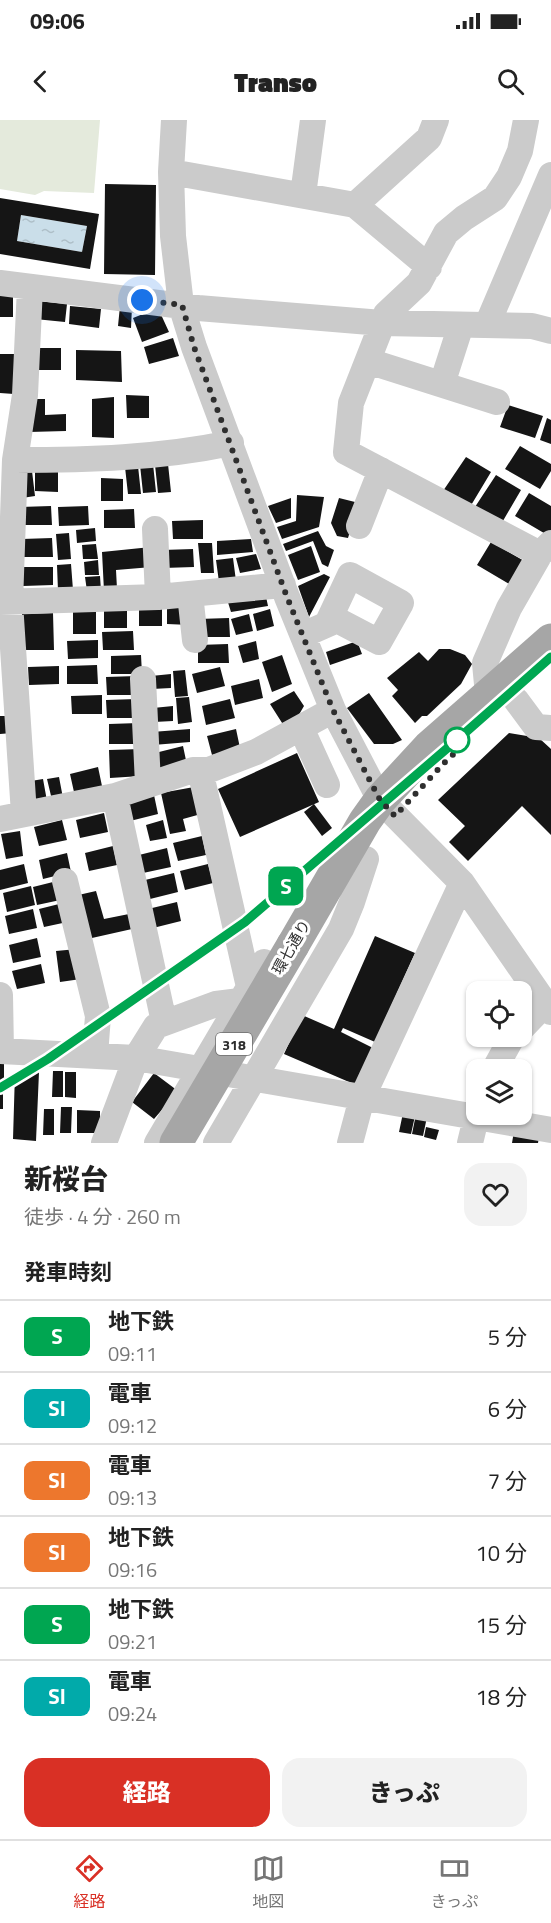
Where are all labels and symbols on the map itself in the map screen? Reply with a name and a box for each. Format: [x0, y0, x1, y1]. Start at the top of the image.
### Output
your location [127, 285, 157, 315]
unlabelled marker [444, 727, 470, 753]
line badge: S [266, 866, 306, 906]
street label: 環七通り [266, 915, 316, 979]
road number: 318 [216, 1033, 252, 1055]

